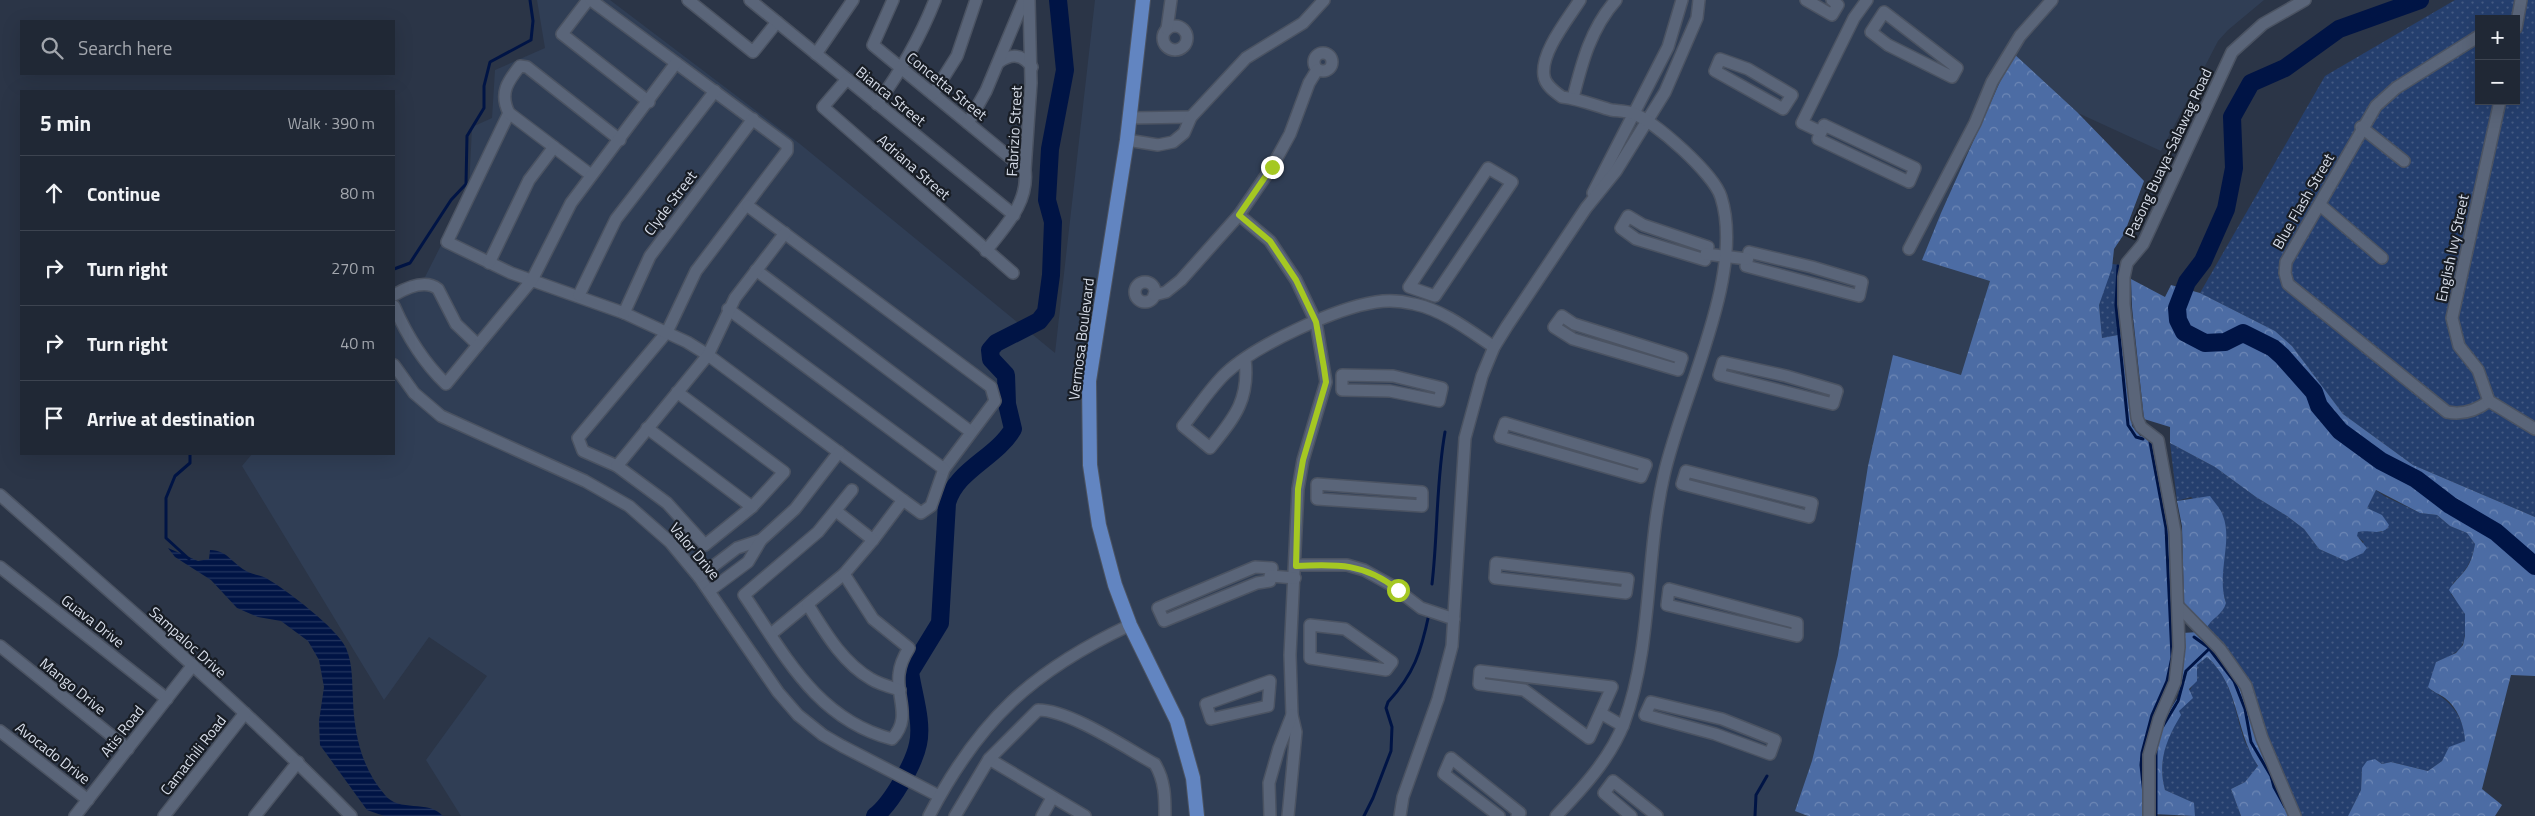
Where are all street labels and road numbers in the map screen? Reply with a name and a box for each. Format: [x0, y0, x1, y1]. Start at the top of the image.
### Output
street label: Concetta Street [902, 46, 993, 126]
street label: Bianca Street [851, 61, 931, 132]
street label: Pasong Buaya-Salawag Road [2119, 64, 2217, 242]
street label: Fabrizio Street [1000, 84, 1028, 177]
street label: Adriana Street [872, 129, 956, 206]
street label: Blue Flash Street [2266, 148, 2340, 253]
street label: Clyde Street [638, 165, 703, 240]
street label: English Ivy Street [2429, 191, 2475, 304]
street label: Vermosa Boulevard [1062, 277, 1100, 401]
street label: Valor Drive [664, 517, 726, 585]
street label: Guava Drive [56, 589, 130, 653]
street label: Sampaloc Drive [144, 601, 232, 683]
street label: Mango Drive [35, 652, 111, 720]
street label: Atis Road [94, 700, 150, 762]
street label: Camachili Road [154, 710, 232, 800]
street label: Avocado Drive [11, 716, 95, 790]

